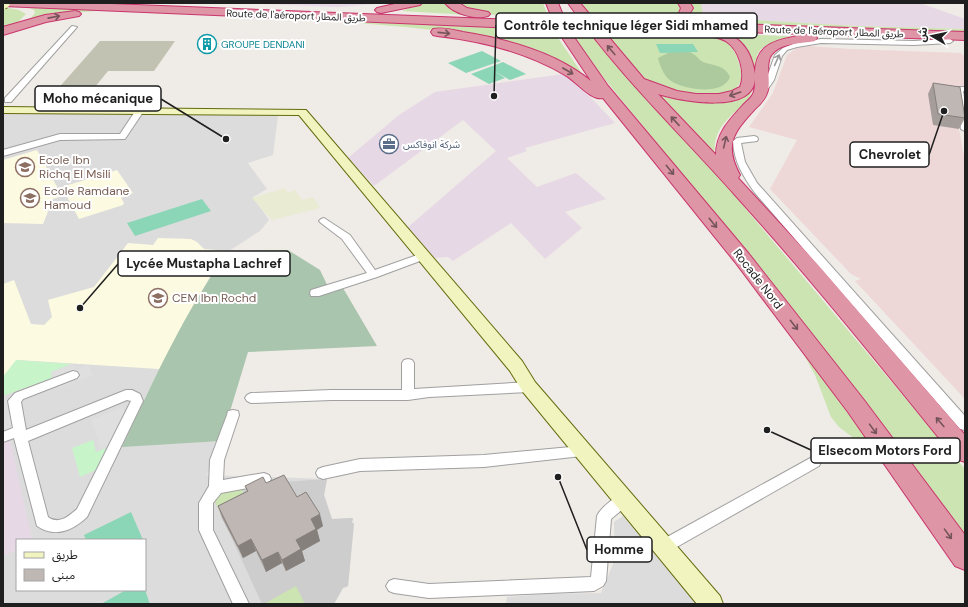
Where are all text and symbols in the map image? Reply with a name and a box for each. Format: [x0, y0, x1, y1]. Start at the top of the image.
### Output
street label: Route de l'aéroport طريق المطار [226, 7, 366, 24]
one-way arrow [47, 13, 60, 21]
callout: Contrôle technique léger Sidi mhamed [496, 13, 757, 38]
north arrow [912, 16, 952, 56]
text: Contrôle technique léger Sidi mhamed [504, 17, 748, 34]
street label: Route de l'aéroport طريق المطار [764, 23, 904, 40]
text: ش [914, 26, 930, 43]
one-way arrow [437, 29, 450, 36]
building icon: GROUPE DENDANI [196, 33, 218, 55]
place label: GROUPE DENDANI [221, 38, 305, 51]
one-way arrow [607, 45, 616, 56]
one-way arrow [774, 54, 782, 66]
one-way arrow [562, 68, 574, 76]
callout: Moho mécanique [35, 86, 161, 111]
text: Moho mécanique [43, 90, 153, 107]
one-way arrow [729, 90, 741, 98]
one-way arrow [670, 116, 680, 126]
office icon: شركة انوفاكس [378, 133, 400, 155]
one-way arrow [721, 135, 729, 148]
place label: شركة انوفاكس [403, 138, 460, 151]
callout: Chevrolet [850, 142, 929, 167]
text: Chevrolet [859, 146, 921, 163]
place label: Ecole Ibn Richq El Msili [39, 152, 111, 182]
school or university icon: Ecole Ibn Richq El Msili [14, 156, 36, 178]
one-way arrow [666, 165, 674, 176]
place label: Ecole Ramdane Hamoud [44, 183, 130, 213]
school or university icon: Ecole Ramdane Hamoud [19, 187, 41, 209]
one-way arrow [709, 218, 718, 229]
street label: Rocade Nord [730, 246, 786, 312]
callout: Lycée Mustapha Lachref [118, 251, 290, 276]
text: Lycée Mustapha Lachref [126, 255, 282, 272]
school or university icon: CEM Ibn Rochd [147, 287, 169, 309]
place label: CEM Ibn Rochd [172, 290, 256, 306]
one-way arrow [790, 320, 798, 331]
one-way arrow [936, 416, 945, 427]
one-way arrow [869, 423, 877, 434]
callout: Elsecom Motors Ford [811, 438, 960, 463]
text: Elsecom Motors Ford [818, 442, 952, 459]
one-way arrow [944, 529, 953, 540]
callout: Homme [587, 537, 652, 562]
legend [16, 539, 146, 591]
text: Homme [594, 541, 644, 558]
text: طريق [52, 547, 78, 563]
text: مبنى [52, 567, 75, 583]

